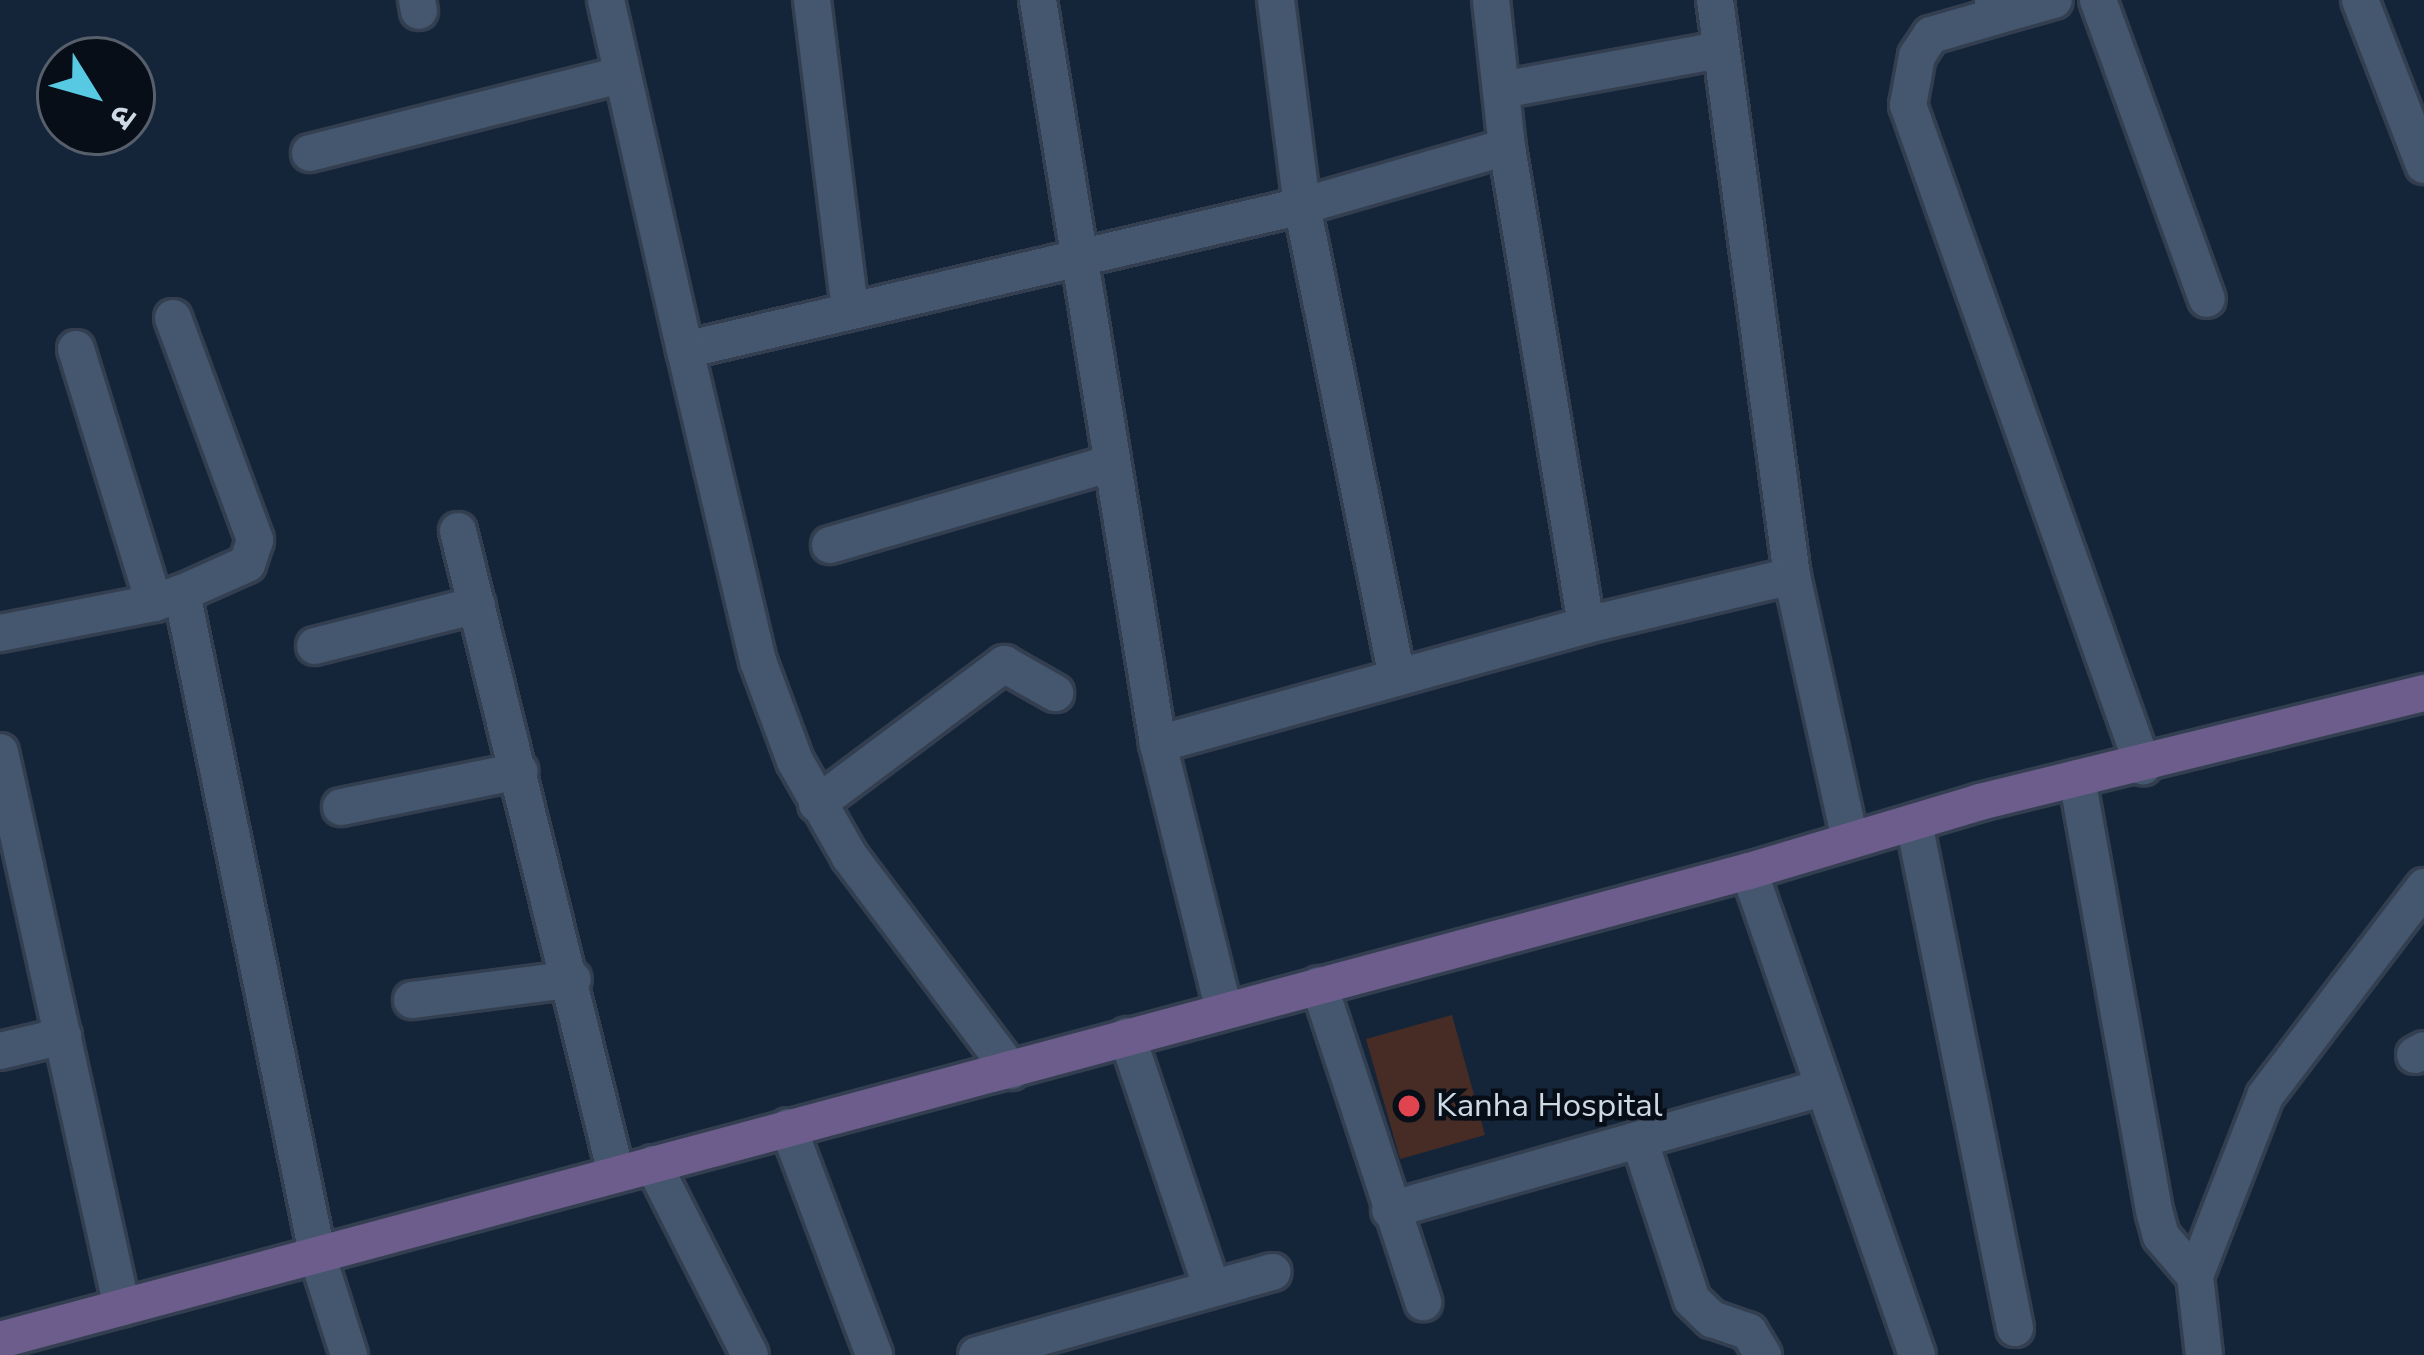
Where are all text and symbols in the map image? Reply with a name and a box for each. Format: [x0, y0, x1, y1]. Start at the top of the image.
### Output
north arrow [36, 36, 156, 156]
text: उ [99, 95, 147, 137]
place label: Kanha Hospital [1436, 1086, 1663, 1126]
marker: Kanha Hospital [1393, 1090, 1425, 1122]

